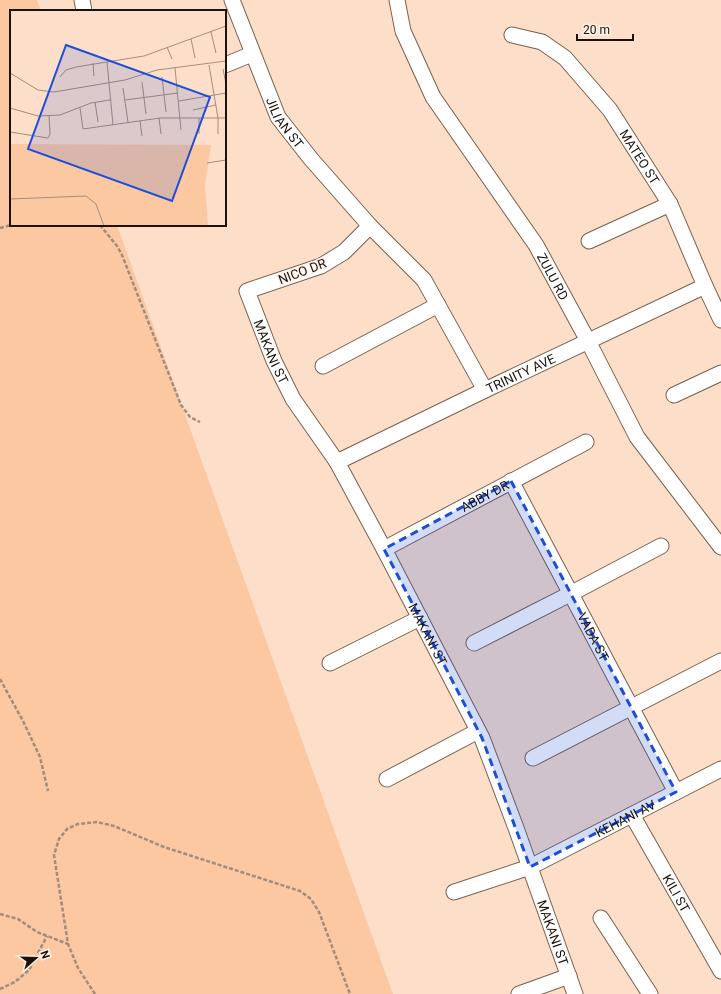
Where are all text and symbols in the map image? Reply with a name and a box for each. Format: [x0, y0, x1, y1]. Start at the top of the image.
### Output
inset map [10, 10, 226, 226]
scale bar [577, 16, 633, 42]
text: 20 m [583, 23, 610, 37]
street label: JILIAN ST [263, 95, 307, 151]
street label: MATEO ST [616, 127, 663, 187]
street label: ZULU RD [534, 251, 571, 303]
street label: NICO DR [276, 256, 328, 287]
street label: MAKANI ST [251, 318, 291, 386]
street label: TRINITY AVE [484, 351, 558, 396]
street label: ABBY DR [459, 477, 511, 515]
street label: MAKANI ST [405, 601, 450, 668]
street label: VADA ST [574, 610, 612, 663]
street label: KEHANI AV [593, 797, 659, 840]
street label: KILI ST [659, 872, 693, 915]
street label: MAKANI ST [534, 898, 571, 967]
north arrow [16, 938, 56, 978]
text: N [37, 949, 52, 961]

